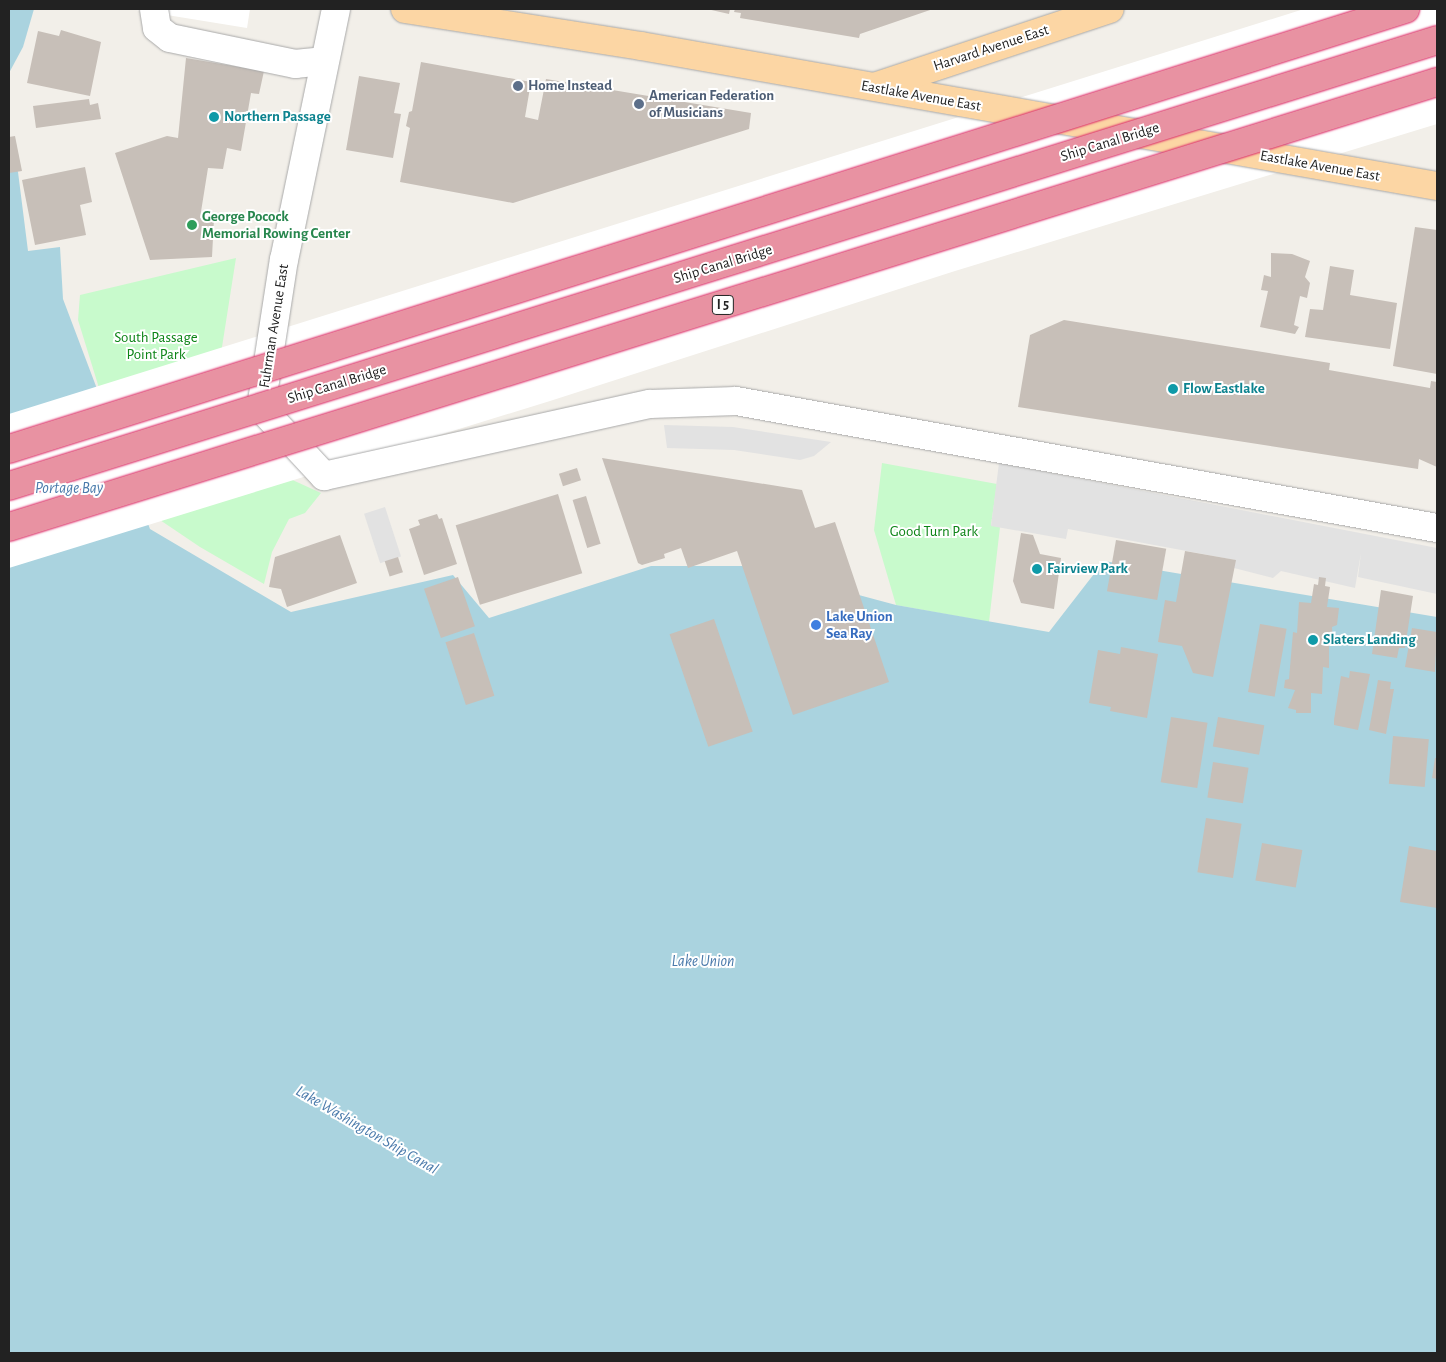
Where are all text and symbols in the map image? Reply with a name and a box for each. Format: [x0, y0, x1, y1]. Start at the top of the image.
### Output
street label: Harvard Avenue East [931, 21, 1051, 75]
place label: Home Instead [528, 77, 612, 95]
street label: Eastlake Avenue East [860, 77, 982, 115]
marker: Home Instead [512, 80, 524, 92]
place label: American Federation of Musicians [649, 86, 774, 121]
marker: American Federation of Musicians [633, 98, 645, 110]
place label: Northern Passage [224, 108, 331, 126]
marker: Northern Passage [208, 111, 220, 123]
street label: Ship Canal Bridge [1058, 118, 1162, 166]
street label: Eastlake Avenue East [1259, 147, 1381, 185]
place label: George Pocock Memorial Rowing Center [202, 207, 350, 242]
marker: George Pocock Memorial Rowing Center [186, 219, 198, 231]
street label: Ship Canal Bridge [671, 240, 775, 288]
street label: Fuhrman Avenue East [255, 263, 293, 389]
road number: I 5 [712, 294, 734, 316]
park label: South Passage Point Park [114, 328, 198, 363]
street label: Ship Canal Bridge [285, 360, 389, 408]
place label: Flow Eastlake [1183, 380, 1265, 398]
marker: Flow Eastlake [1167, 383, 1179, 395]
water label: Portage Bay [35, 478, 103, 498]
park label: Good Turn Park [890, 523, 978, 541]
place label: Fairview Park [1047, 560, 1128, 578]
marker: Fairview Park [1031, 563, 1043, 575]
place label: Lake Union Sea Ray [826, 607, 893, 642]
marker: Lake Union Sea Ray [810, 619, 822, 631]
place label: Slaters Landing [1323, 631, 1416, 649]
marker: Slaters Landing [1307, 634, 1319, 646]
water label: Lake Union [671, 951, 735, 971]
water label: Lake Washington Ship Canal [292, 1081, 442, 1179]

